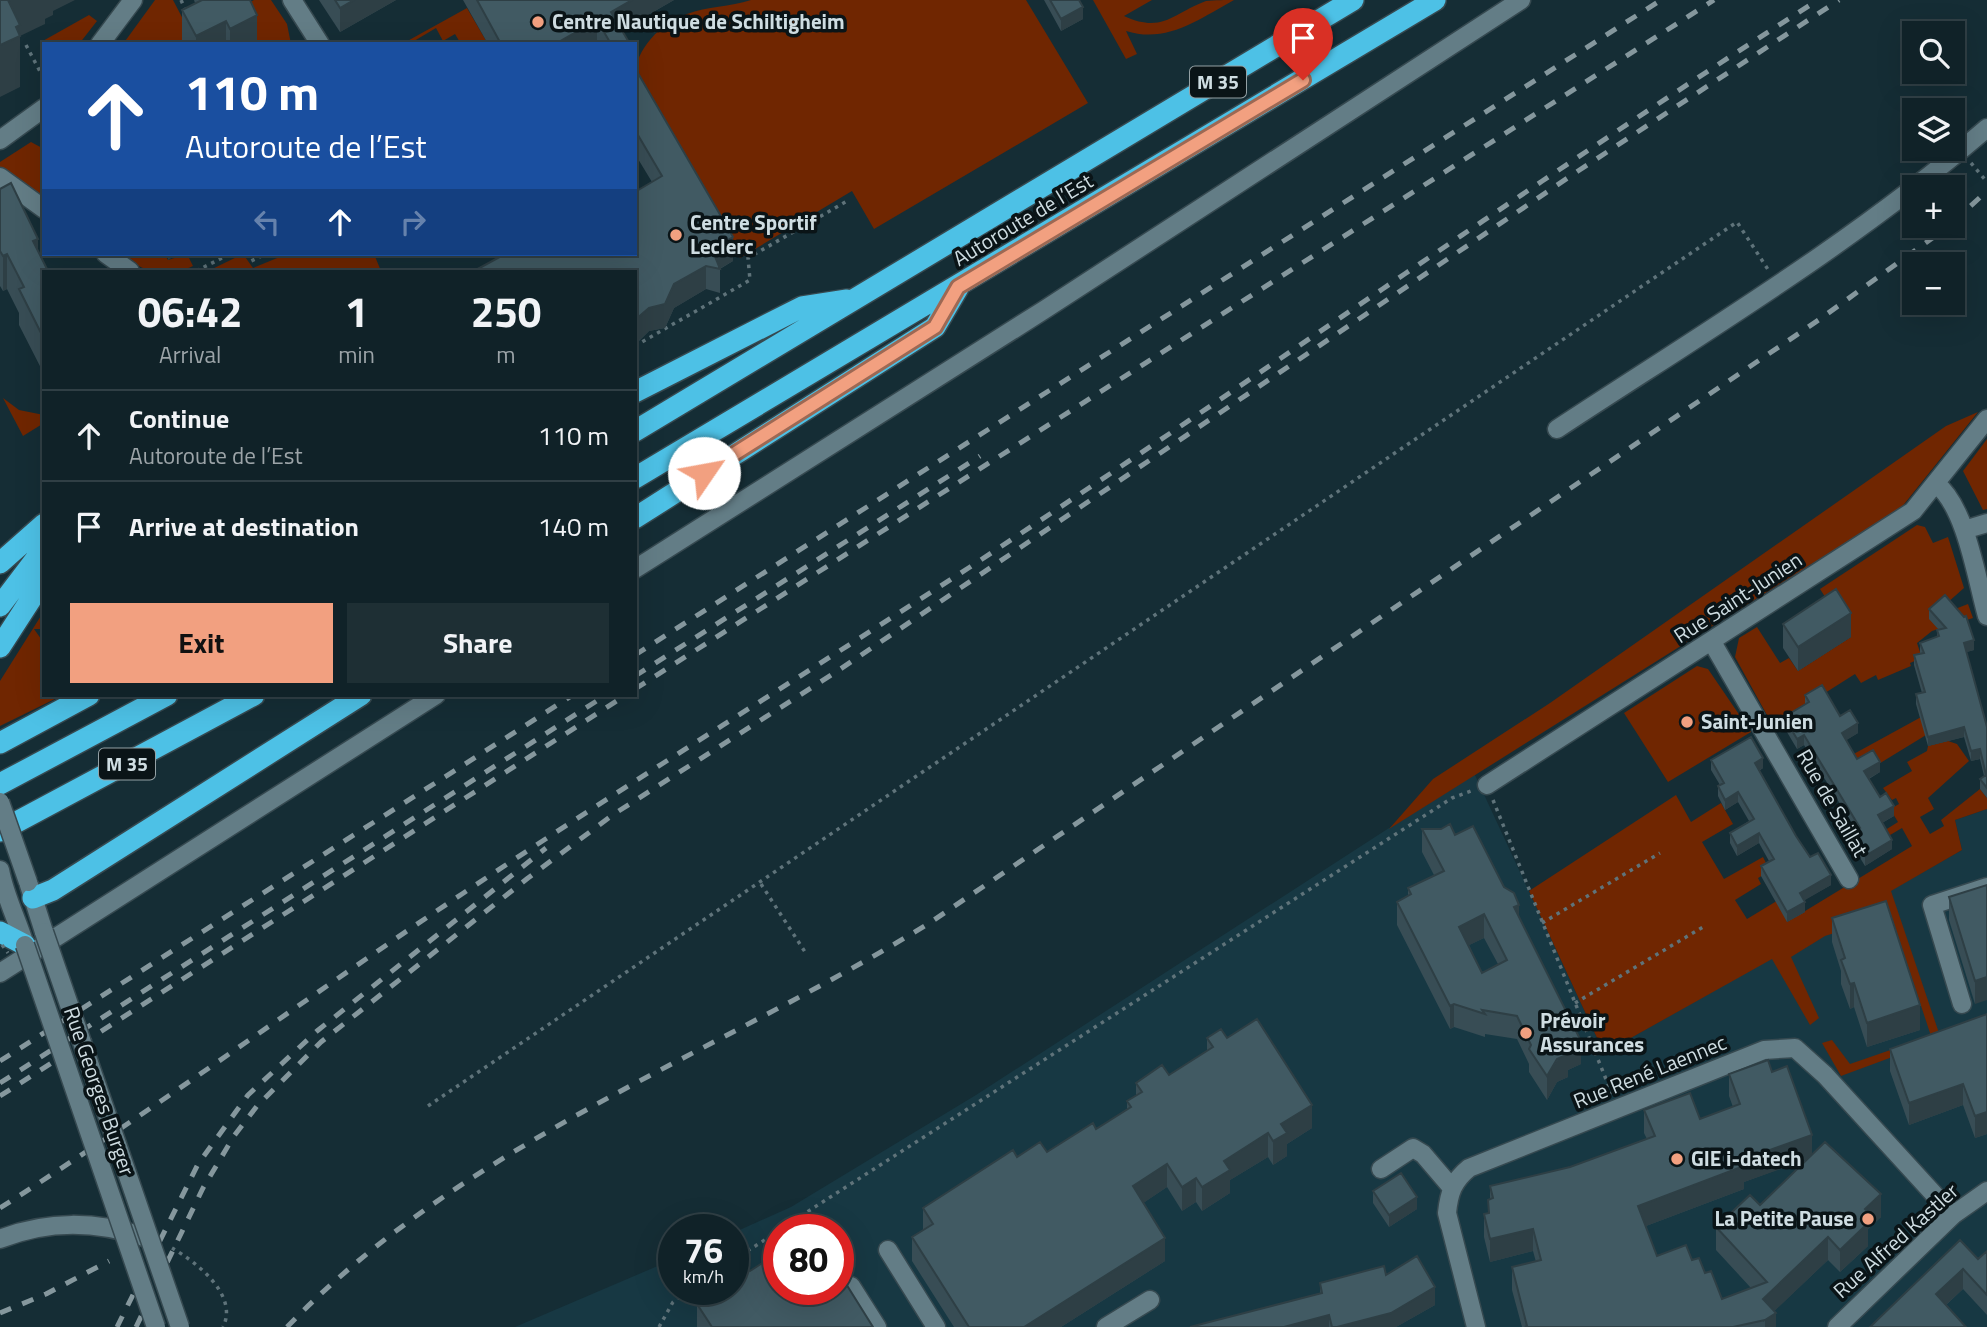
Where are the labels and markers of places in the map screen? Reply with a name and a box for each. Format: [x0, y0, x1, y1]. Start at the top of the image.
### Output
place label: Centre Nautique de Schiltigheim [552, 5, 845, 37]
pin [1273, 8, 1333, 80]
marker: Centre Nautique de Schiltigheim [530, 14, 546, 30]
place label: Centre Sportif Leclerc [690, 206, 817, 262]
marker: Centre Sportif Leclerc [668, 227, 684, 243]
place label: Saint-Junien [1701, 705, 1813, 737]
marker: Saint-Junien [1679, 714, 1695, 730]
place label: Prévoir Assurances [1540, 1004, 1644, 1060]
marker: Prévoir Assurances [1518, 1025, 1534, 1041]
place label: GIE i-datech [1691, 1142, 1802, 1174]
marker: GIE i-datech [1669, 1151, 1685, 1167]
place label: La Petite Pause [1714, 1202, 1854, 1234]
marker: La Petite Pause [1860, 1211, 1876, 1227]

